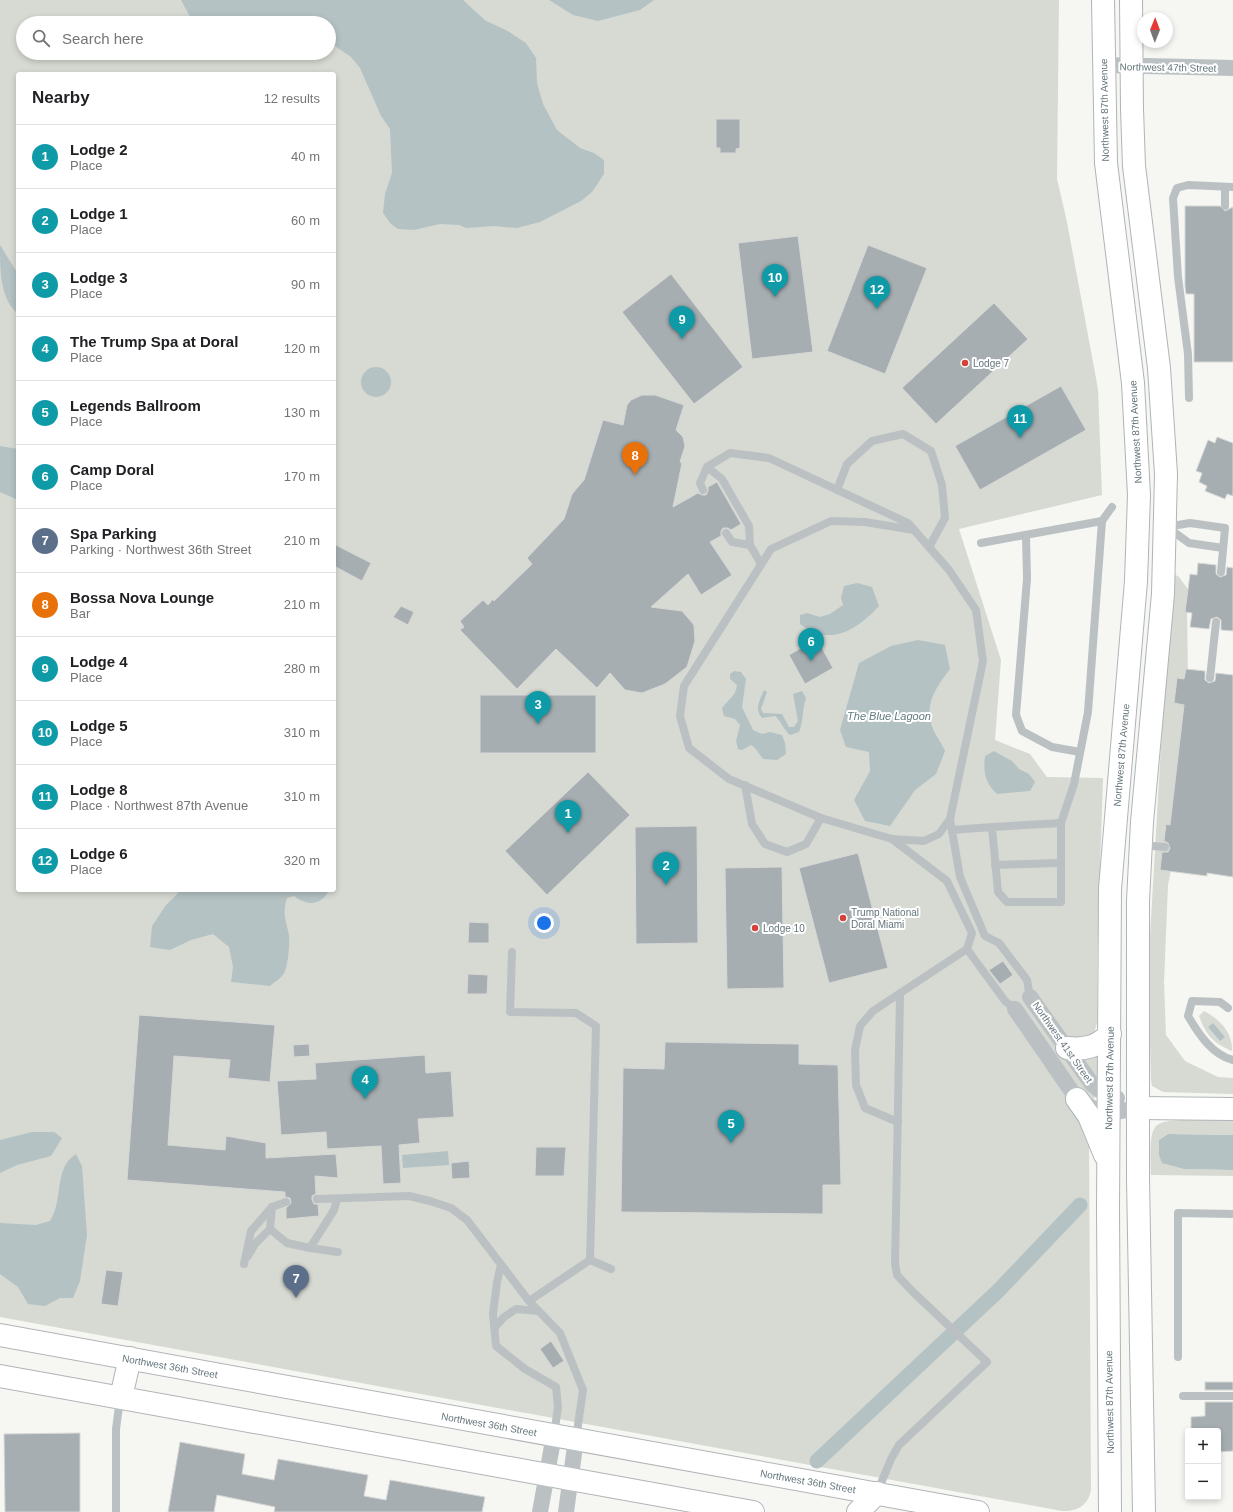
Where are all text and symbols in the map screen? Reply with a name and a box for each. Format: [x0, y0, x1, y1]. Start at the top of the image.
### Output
north arrow [1137, 12, 1173, 48]
search box [16, 16, 336, 60]
icon: search [30, 27, 52, 49]
text: Search here [62, 30, 144, 47]
street label: Northwest 87th Avenue [1098, 58, 1111, 162]
street label: Northwest 47th Street [1120, 61, 1217, 74]
text: Nearby [32, 88, 90, 107]
text: 12 results [264, 91, 320, 106]
text: Lodge 2 [70, 141, 128, 158]
text: 1 [41, 149, 49, 164]
text: 40 m [291, 149, 320, 164]
text: Place [70, 158, 103, 173]
text: Lodge 1 [70, 205, 128, 222]
text: 2 [41, 213, 49, 228]
text: 60 m [291, 213, 320, 228]
text: Place [70, 222, 103, 237]
pin: 10 [762, 264, 788, 297]
text: Lodge 3 [70, 269, 128, 286]
pin: 12 [864, 276, 890, 309]
text: 3 [41, 277, 49, 292]
text: 90 m [291, 277, 320, 292]
text: Place [70, 286, 103, 301]
pin: 9 [669, 306, 695, 339]
text: The Trump Spa at Doral [70, 333, 238, 350]
text: 4 [41, 341, 49, 356]
text: 120 m [284, 341, 320, 356]
text: Place [70, 350, 103, 365]
marker: Lodge 7 [960, 358, 970, 368]
place label: Lodge 7 [973, 358, 1010, 369]
street label: Northwest 87th Avenue [1127, 380, 1144, 484]
text: Legends Ballroom [70, 397, 201, 414]
text: 5 [41, 405, 49, 420]
text: 130 m [284, 405, 320, 420]
pin: 11 [1007, 405, 1033, 438]
text: Place [70, 414, 103, 429]
pin: 8 [622, 442, 648, 475]
text: Camp Doral [70, 461, 154, 478]
text: 6 [41, 469, 49, 484]
text: 170 m [284, 469, 320, 484]
text: Place [70, 478, 103, 493]
text: Spa Parking [70, 525, 157, 542]
text: 7 [41, 533, 49, 548]
text: 210 m [284, 533, 320, 548]
text: Parking · Northwest 36th Street [70, 542, 251, 557]
text: Bossa Nova Lounge [70, 589, 214, 606]
text: 8 [41, 597, 49, 612]
text: 210 m [284, 597, 320, 612]
text: Bar [70, 606, 90, 621]
pin: 6 [798, 628, 824, 661]
text: Lodge 4 [70, 653, 128, 670]
text: 9 [41, 661, 49, 676]
text: 280 m [284, 661, 320, 676]
text: Place [70, 670, 103, 685]
pin: 3 [525, 691, 551, 724]
street label: Northwest 87th Avenue [1112, 703, 1132, 807]
water label: The Blue Lagoon [847, 710, 931, 722]
text: Lodge 5 [70, 717, 128, 734]
text: 10 [38, 725, 52, 740]
text: 310 m [284, 725, 320, 740]
text: Place [70, 734, 103, 749]
text: Lodge 8 [70, 781, 128, 798]
text: 11 [38, 789, 52, 804]
text: 310 m [284, 789, 320, 804]
text: Place · Northwest 87th Avenue [70, 798, 248, 813]
pin: 1 [555, 800, 581, 833]
text: Lodge 6 [70, 845, 128, 862]
pin: 2 [653, 852, 679, 885]
text: 12 [38, 853, 52, 868]
text: 320 m [284, 853, 320, 868]
text: Place [70, 862, 103, 877]
place label: Trump National Doral Miami [851, 907, 919, 930]
your location [534, 913, 554, 933]
marker: Trump National Doral Miami [838, 913, 848, 923]
marker: Lodge 10 [750, 923, 760, 933]
place label: Lodge 10 [763, 923, 805, 934]
street label: Northwest 41st Street [1031, 1000, 1095, 1085]
street label: Northwest 87th Avenue [1103, 1026, 1116, 1130]
pin: 4 [352, 1066, 378, 1099]
pin: 5 [718, 1110, 744, 1143]
pin: 7 [283, 1265, 309, 1298]
street label: Northwest 87th Avenue [1103, 1350, 1116, 1454]
street label: Northwest 36th Street [121, 1353, 219, 1380]
street label: Northwest 36th Street [440, 1411, 538, 1438]
map controls [1185, 1428, 1221, 1500]
button: + [1185, 1428, 1221, 1464]
button: − [1185, 1464, 1221, 1500]
street label: Northwest 36th Street [759, 1468, 857, 1495]

